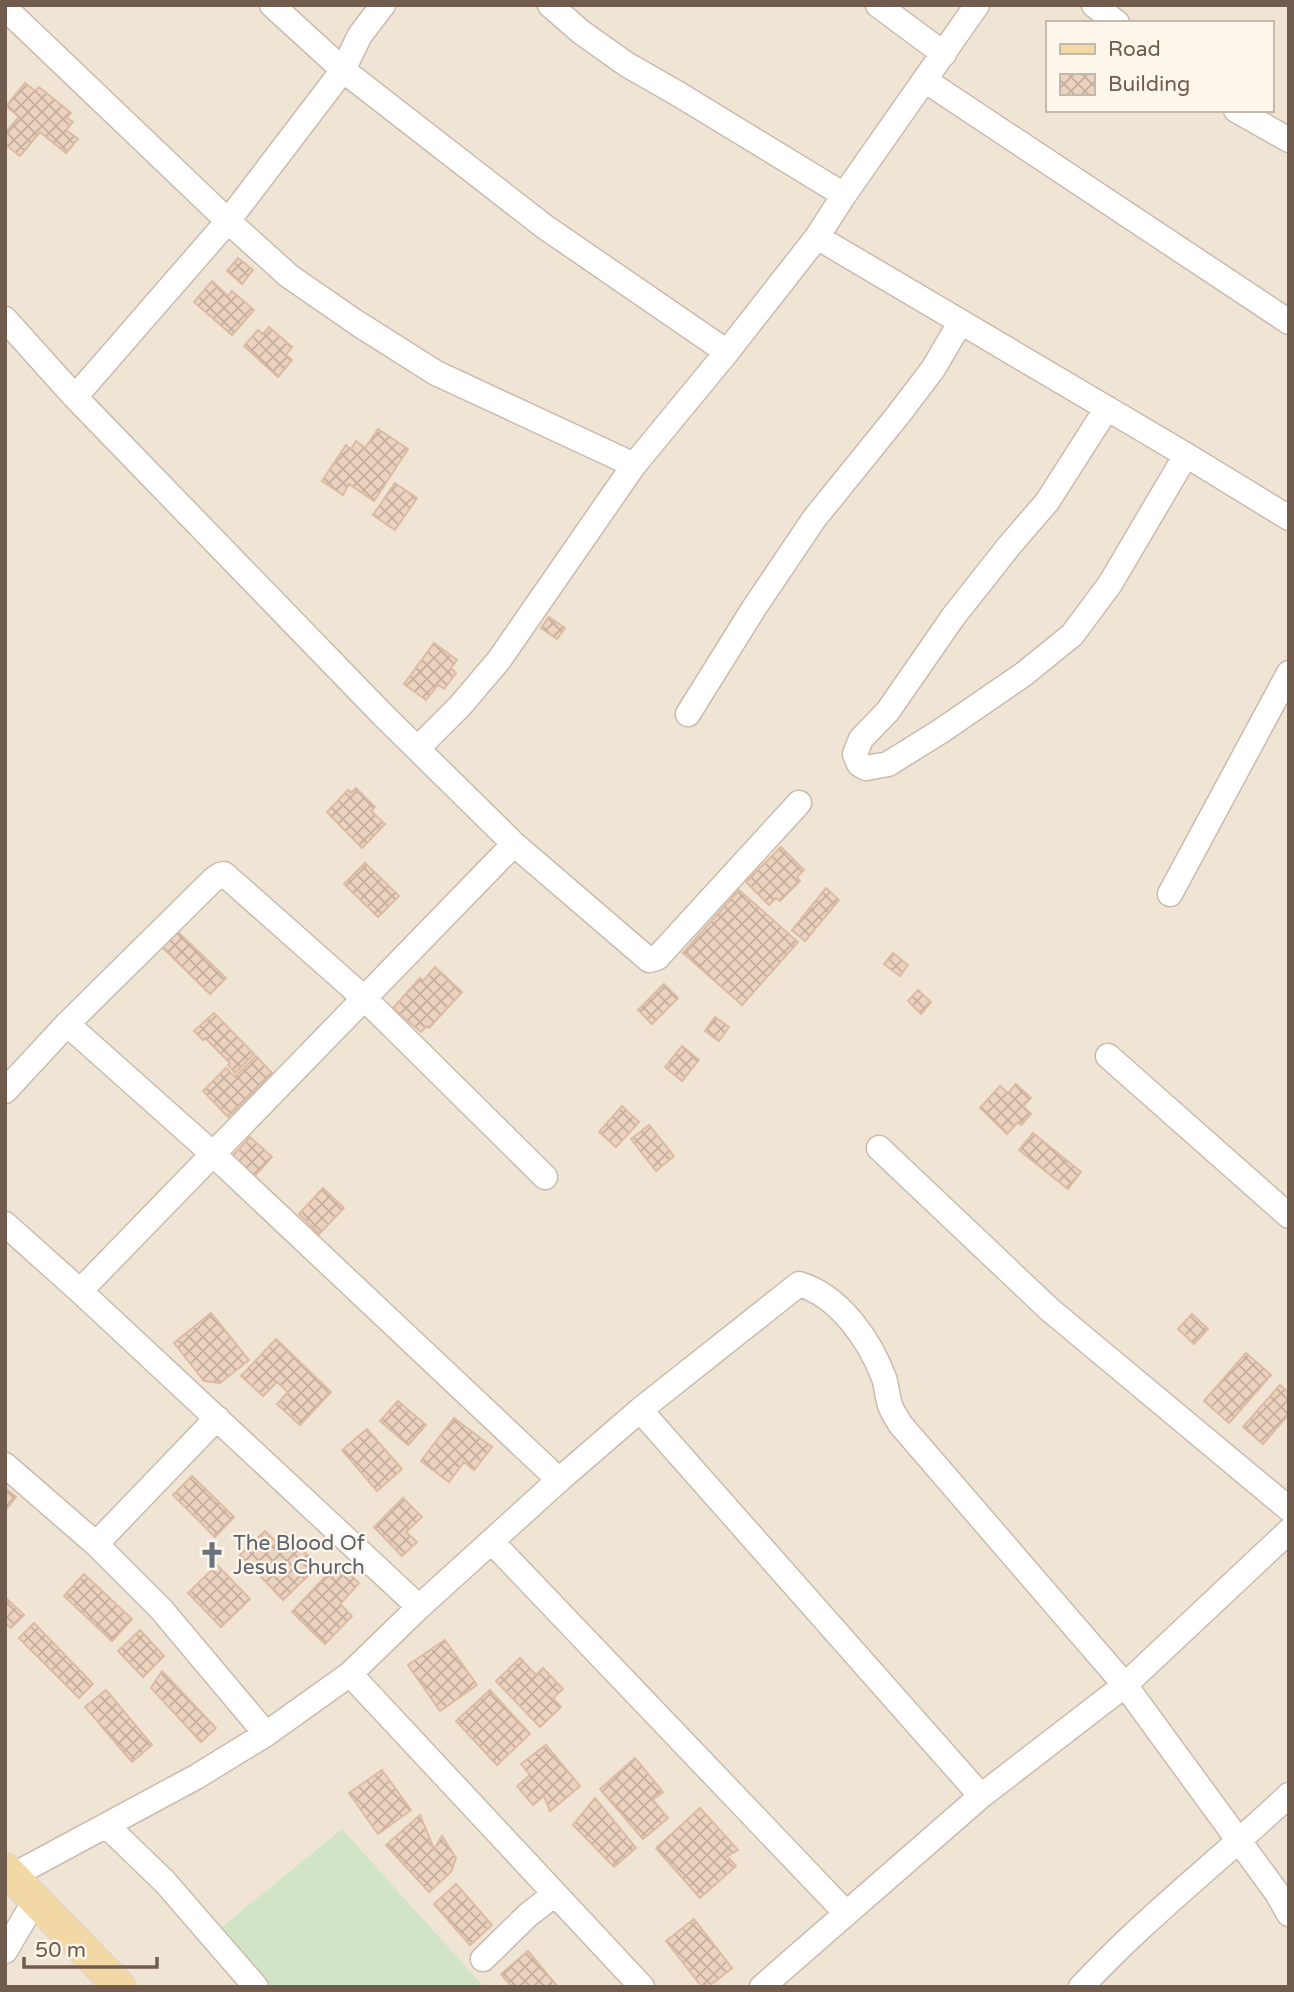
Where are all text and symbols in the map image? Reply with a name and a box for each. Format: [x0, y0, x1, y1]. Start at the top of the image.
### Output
legend [1046, 21, 1273, 112]
text: Road [1108, 37, 1161, 62]
text: Building [1108, 72, 1190, 97]
place label: The Blood Of Jesus Church [233, 1531, 365, 1580]
church icon: The Blood Of Jesus Church [197, 1540, 227, 1570]
scale bar [24, 1926, 158, 1970]
text: 50 m [35, 1938, 86, 1963]

